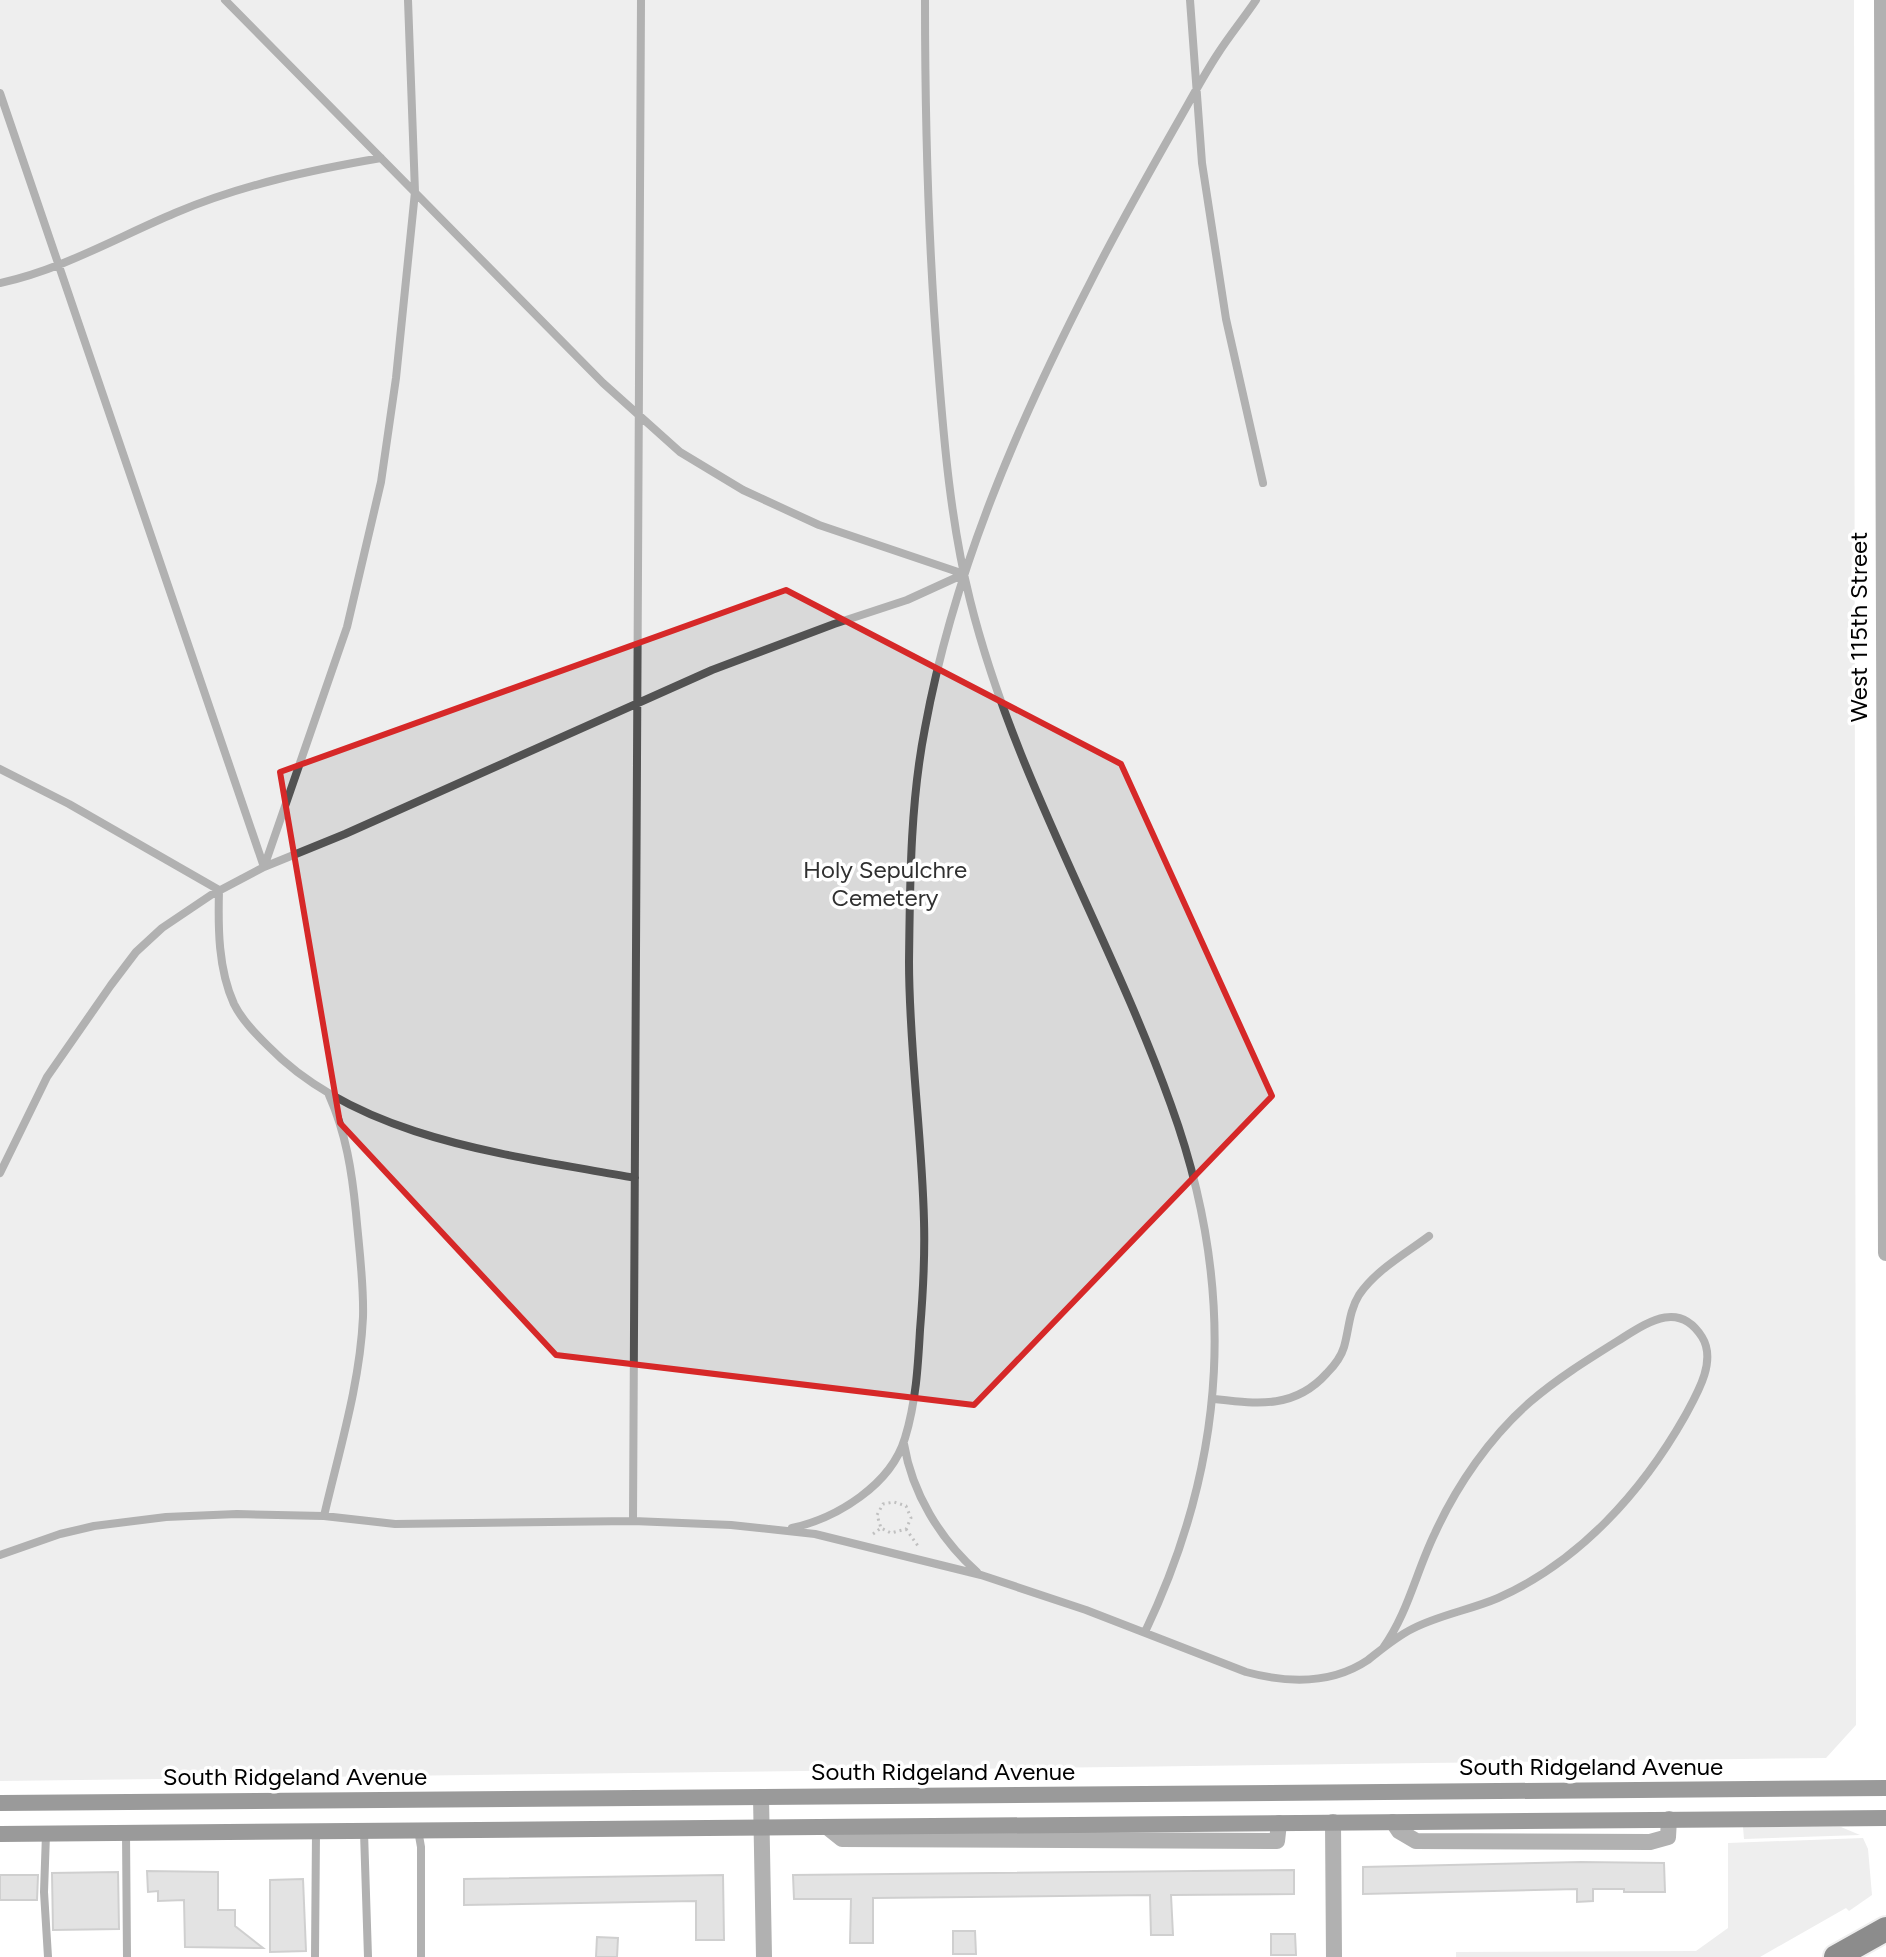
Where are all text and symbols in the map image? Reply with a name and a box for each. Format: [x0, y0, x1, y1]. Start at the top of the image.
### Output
street label: West 115th Street [1844, 532, 1873, 722]
park label: Holy Sepulchre Cemetery [803, 855, 967, 912]
street label: South Ridgeland Avenue [1459, 1752, 1723, 1781]
street label: South Ridgeland Avenue [811, 1757, 1075, 1786]
street label: South Ridgeland Avenue [163, 1762, 427, 1791]

